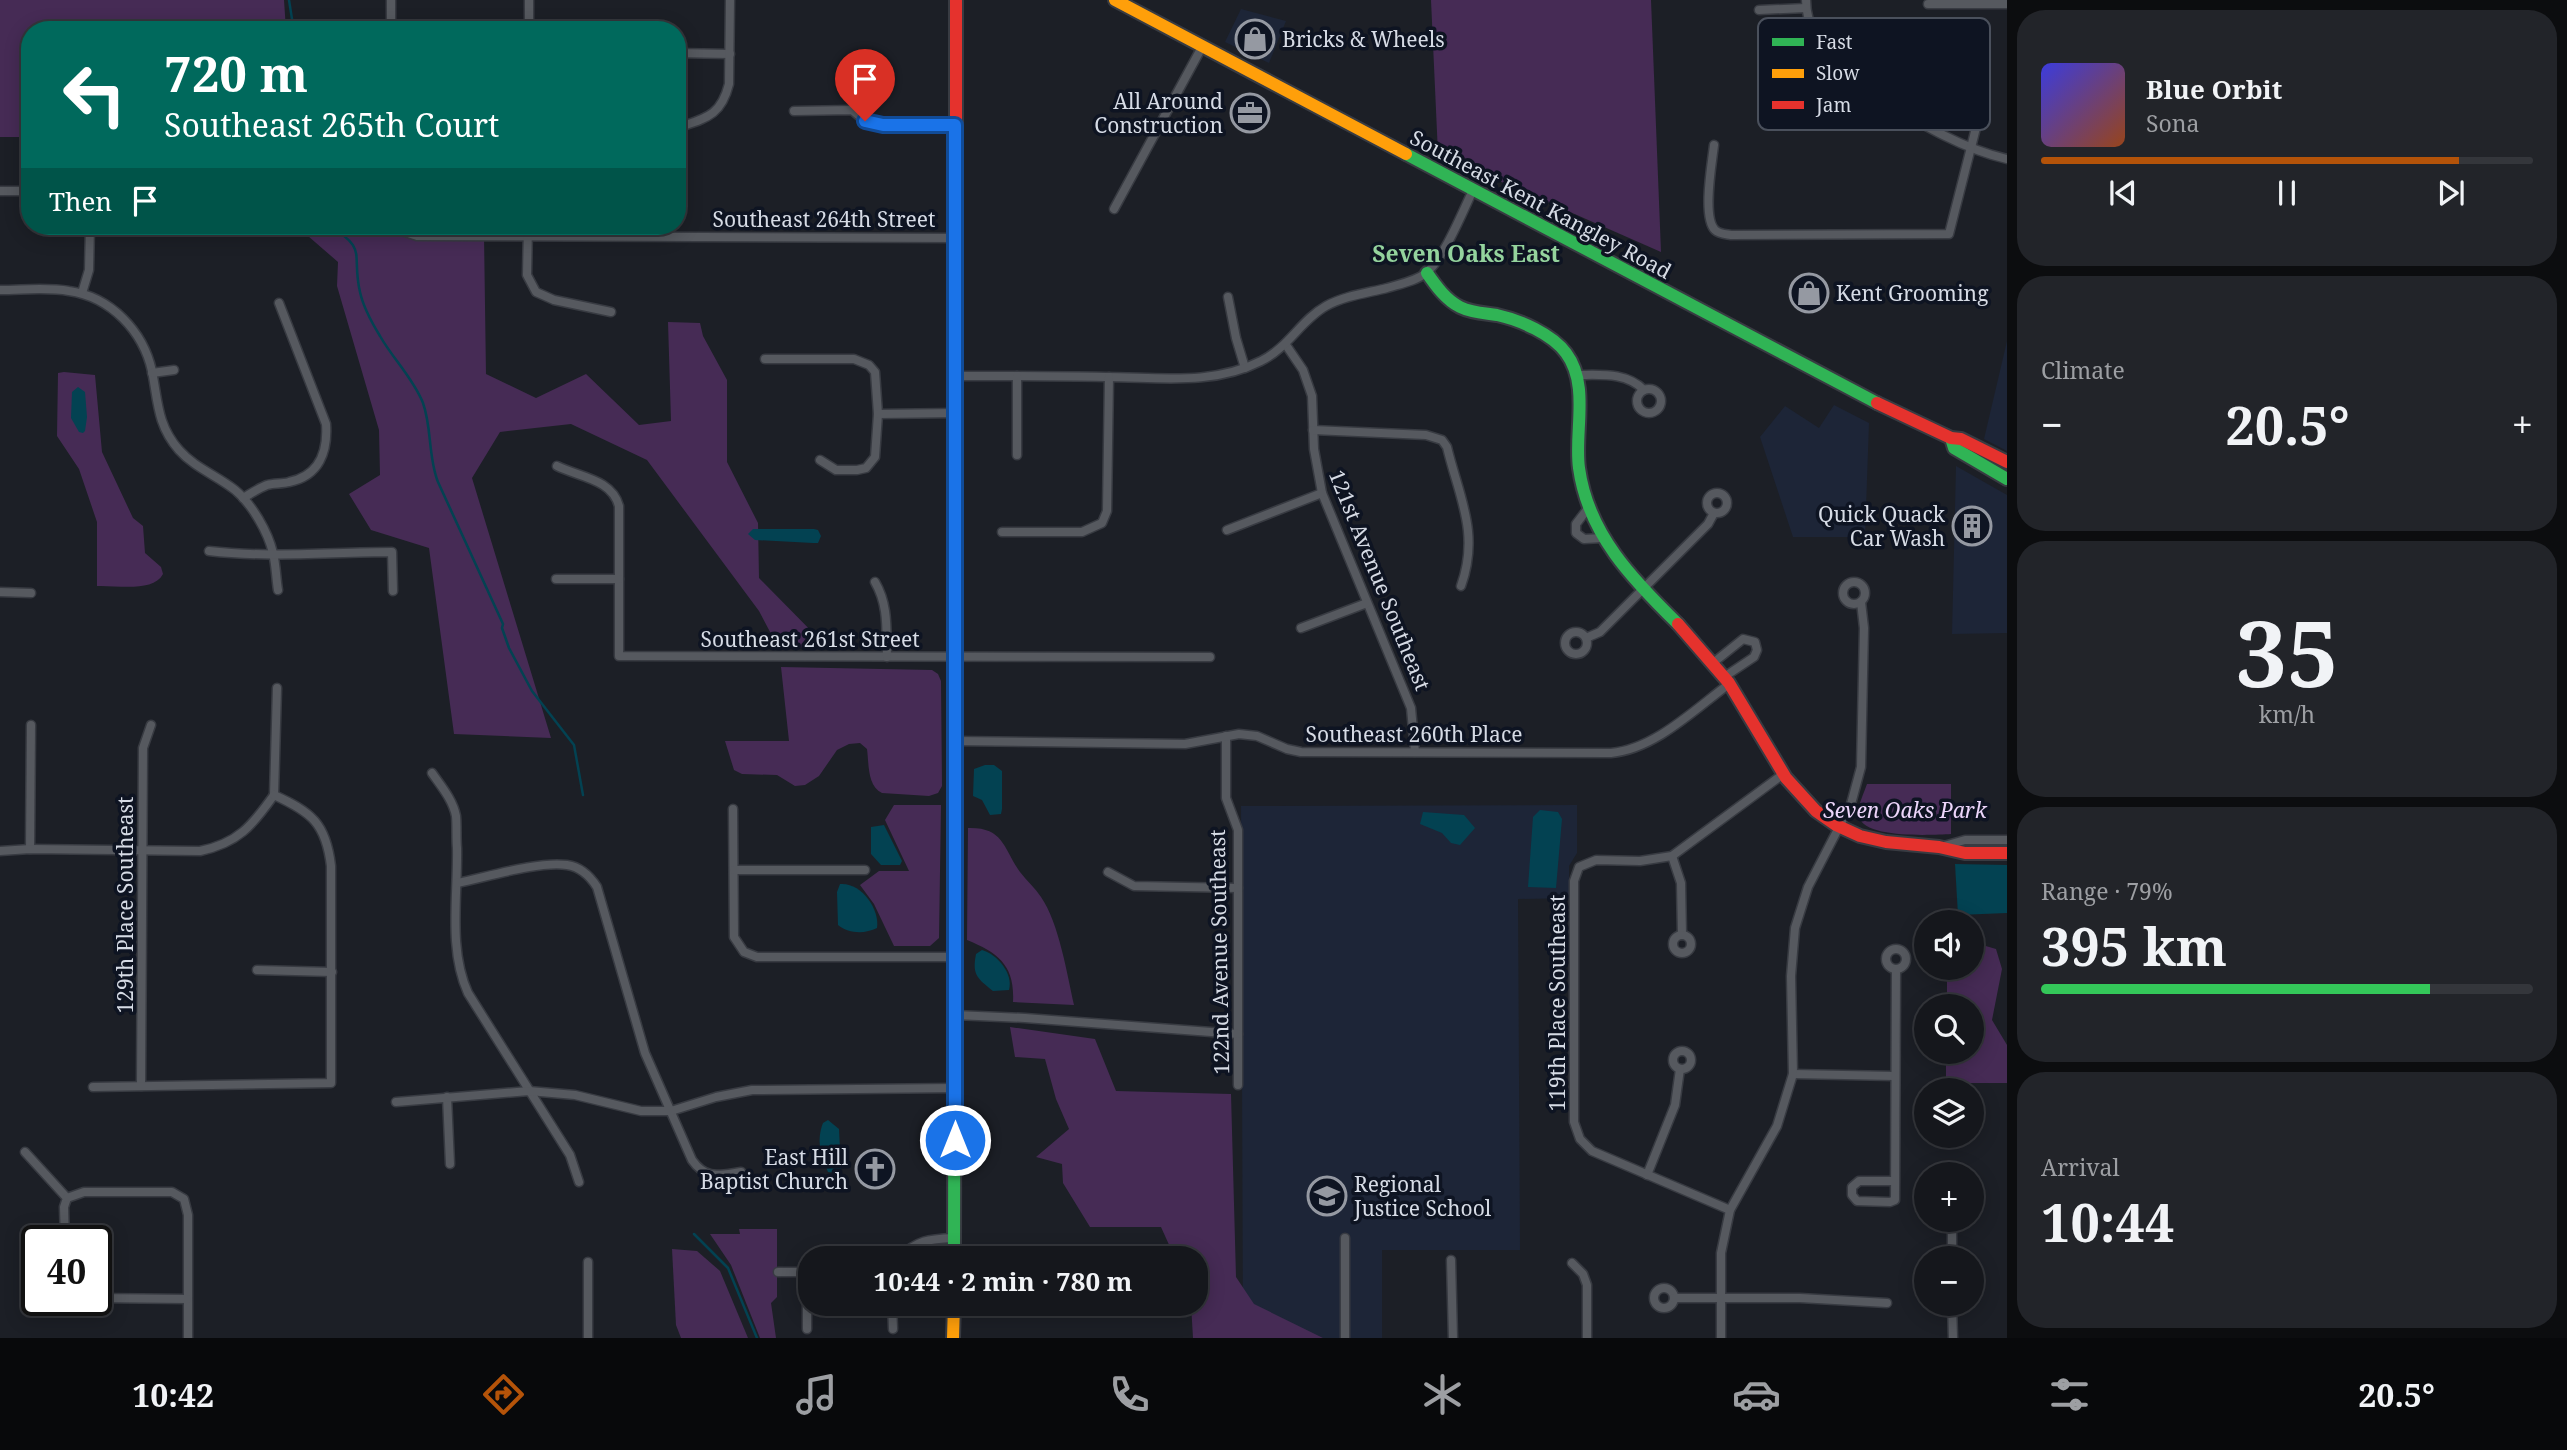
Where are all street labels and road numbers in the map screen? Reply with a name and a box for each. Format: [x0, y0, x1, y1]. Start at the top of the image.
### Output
street label: Southeast Kent Kangley Road [1406, 123, 1677, 285]
street label: Southeast 264th Street [713, 205, 935, 233]
street label: 121st Avenue Southeast [1323, 466, 1437, 694]
street label: Southeast 261st Street [700, 625, 920, 653]
street label: Southeast 260th Place [1306, 720, 1522, 748]
street label: 129th Place Southeast [111, 797, 139, 1013]
street label: 122nd Avenue Southeast [1203, 829, 1235, 1075]
street label: 119th Place Southeast [1543, 895, 1571, 1111]

